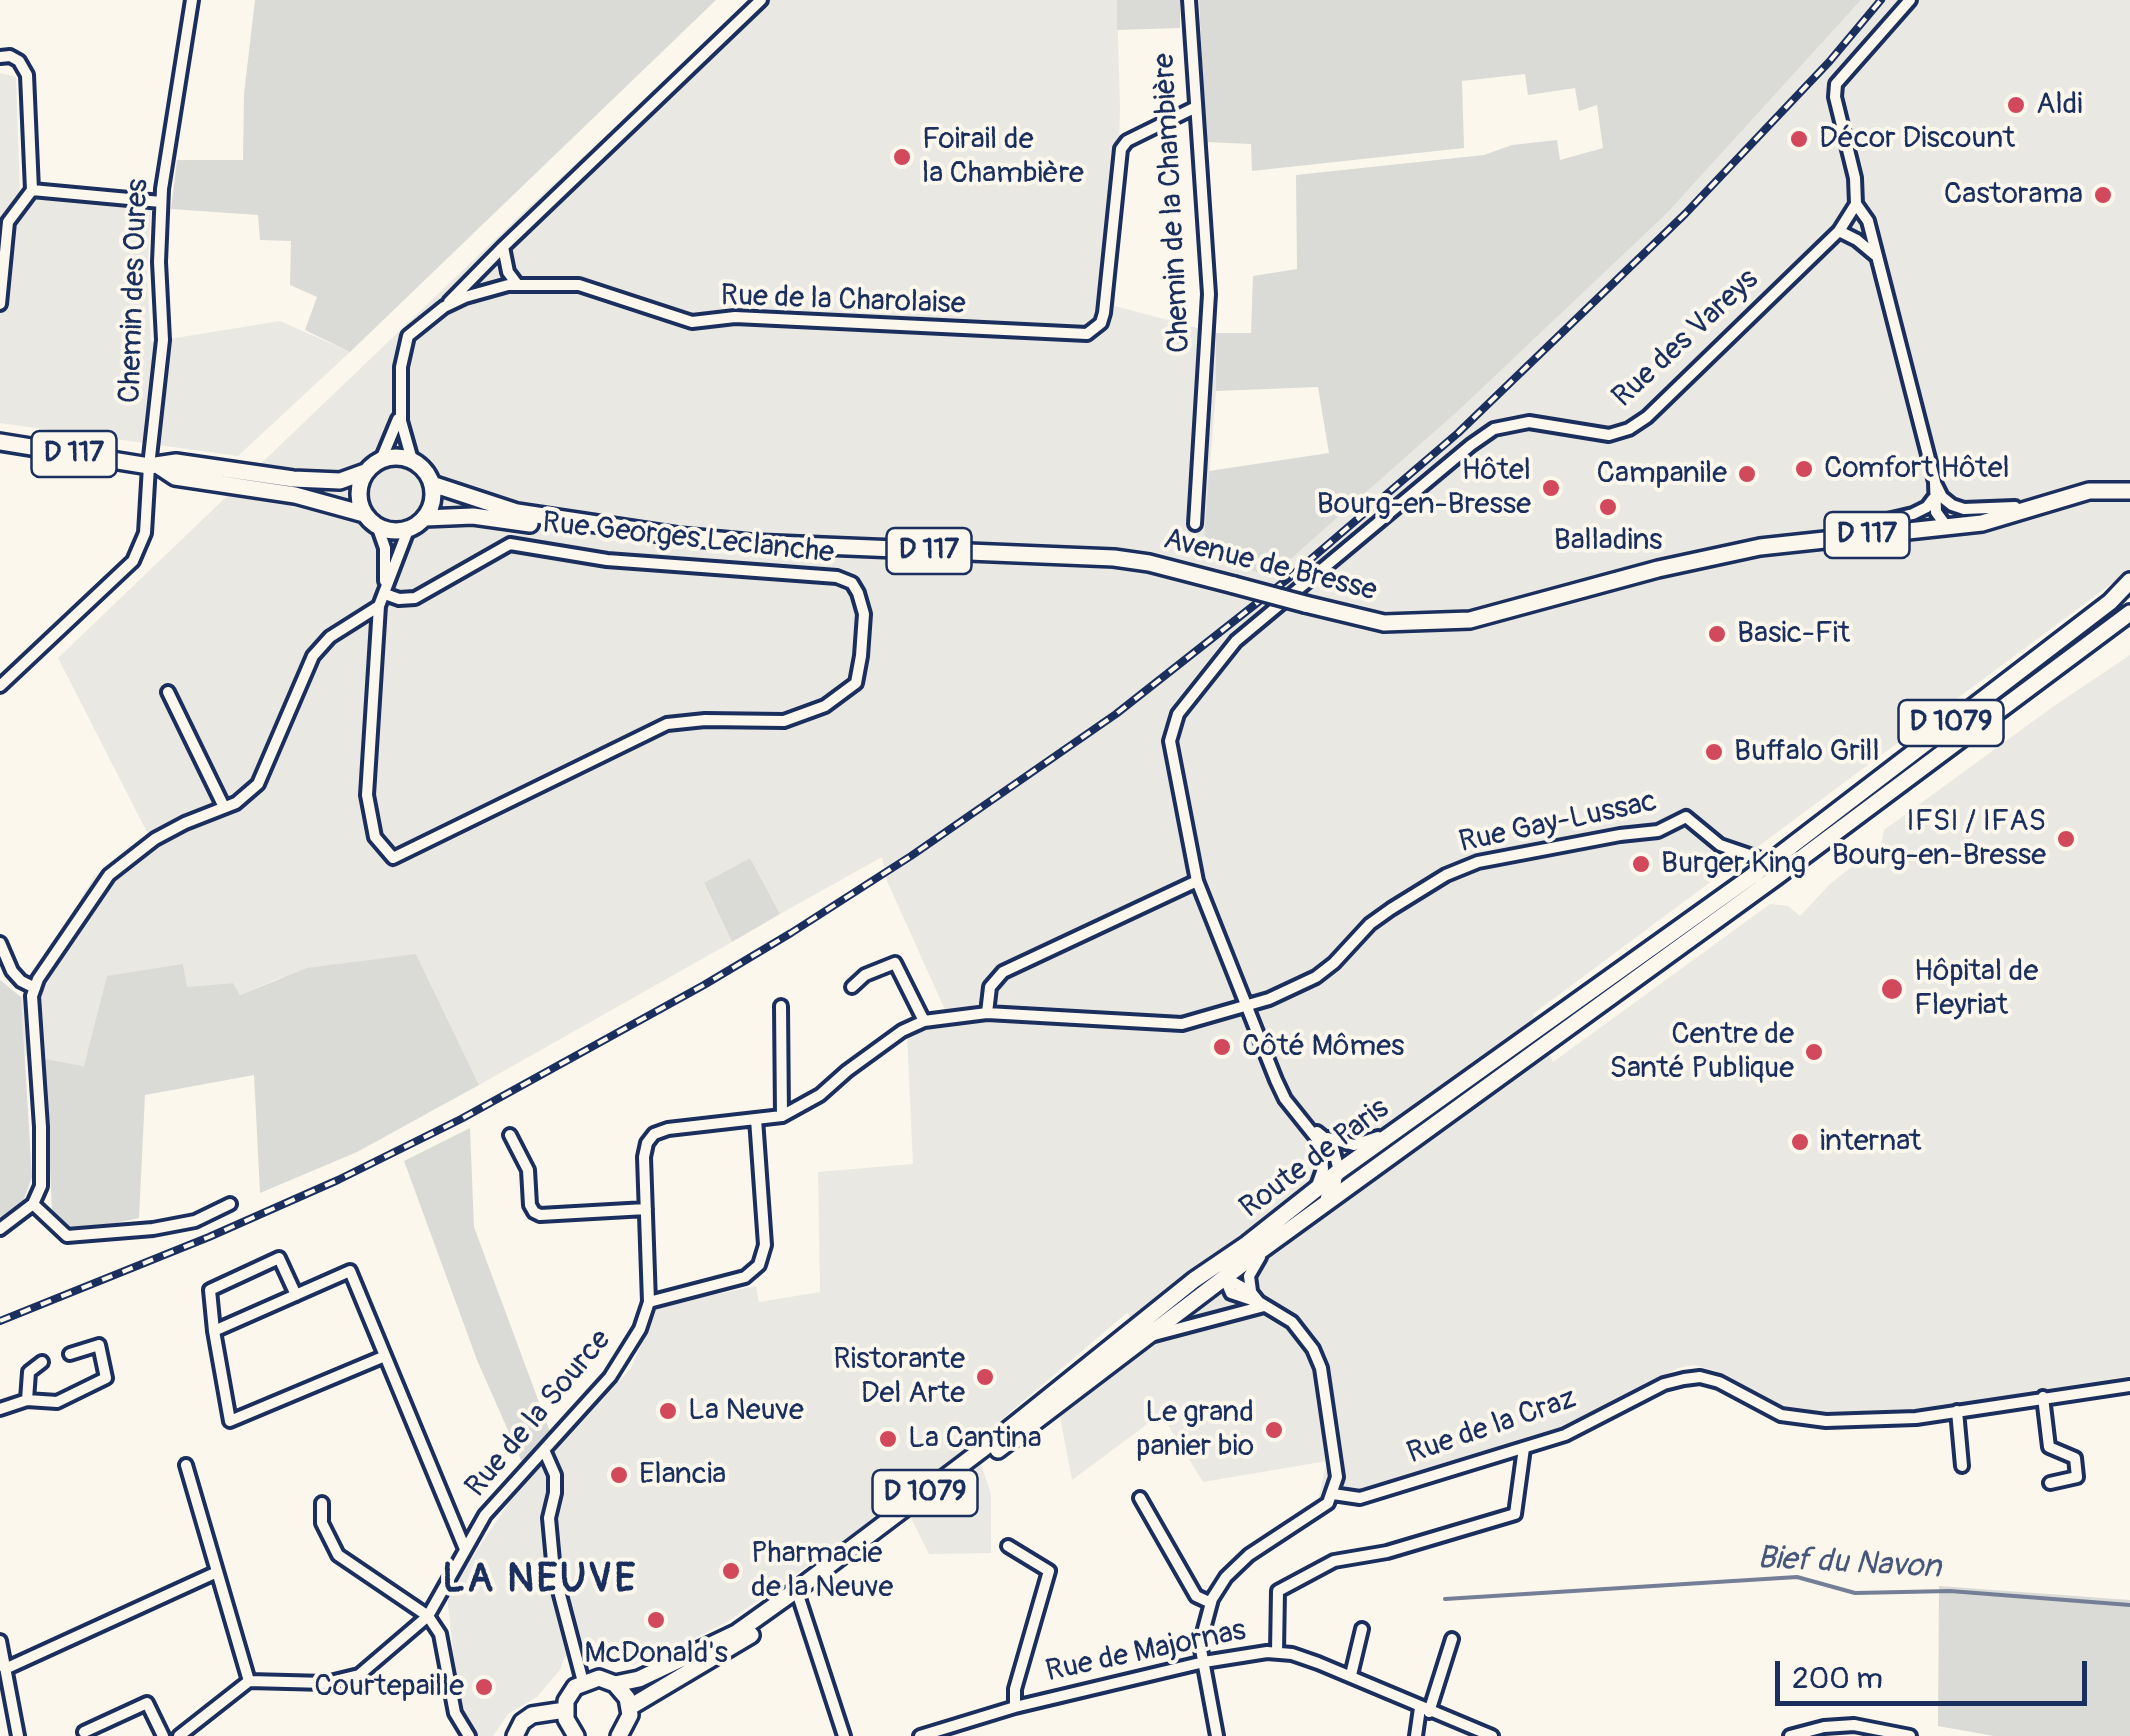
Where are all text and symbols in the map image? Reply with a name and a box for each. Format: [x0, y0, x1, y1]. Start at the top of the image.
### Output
street label: Chemin de la Chambière [1147, 52, 1199, 354]
place label: Aldi [2036, 87, 2083, 123]
marker: Aldi [2005, 94, 2027, 116]
place label: Décor Discount [1819, 121, 2015, 157]
place label: Foirail de la Chambière [922, 122, 1084, 192]
marker: Décor Discount [1788, 128, 1810, 150]
marker: Foirail de la Chambière [891, 146, 913, 168]
place label: Castorama [1944, 177, 2083, 213]
street label: Chemin des Oures [113, 178, 157, 404]
marker: Castorama [2092, 184, 2114, 206]
street label: Rue des Vareys [1606, 262, 1766, 416]
street label: Rue de la Charolaise [720, 279, 966, 323]
road number: D 117 [32, 431, 116, 477]
place label: Comfort Hôtel [1824, 451, 2010, 487]
place label: Hôtel Bourg-en-Bresse [1317, 453, 1531, 524]
place label: Campanile [1596, 456, 1727, 492]
marker: Comfort Hôtel [1793, 458, 1815, 480]
marker: Campanile [1736, 463, 1758, 485]
marker: Hôtel Bourg-en-Bresse [1540, 477, 1562, 499]
marker: Balladins [1597, 496, 1619, 518]
street label: Rue Georges Leclanche [540, 506, 836, 572]
road number: D 117 [1824, 512, 1910, 558]
street label: Avenue de Bresse [1160, 522, 1380, 610]
place label: Balladins [1554, 523, 1662, 559]
road number: D 117 [886, 528, 972, 574]
place label: Basic-Fit [1737, 616, 1850, 652]
marker: Basic-Fit [1706, 623, 1728, 645]
road number: D 1079 [1898, 700, 2004, 746]
place label: Buffalo Grill [1734, 734, 1880, 770]
marker: Buffalo Grill [1703, 741, 1725, 763]
street label: Rue Gay-Lussac [1456, 784, 1660, 862]
place label: IFSI / IFAS Bourg-en-Bresse [1832, 804, 2046, 874]
marker: IFSI / IFAS Bourg-en-Bresse [2055, 828, 2077, 850]
place label: Burger King [1661, 846, 1806, 882]
marker: Burger King [1630, 853, 1652, 875]
place label: Hôpital de Fleyriat [1914, 954, 2038, 1024]
marker: Hôpital de Fleyriat [1879, 976, 1905, 1002]
place label: Centre de Santé Publique [1609, 1017, 1794, 1088]
place label: Côté Mômes [1242, 1029, 1404, 1065]
marker: Côté Mômes [1211, 1036, 1233, 1058]
marker: Centre de Santé Publique [1803, 1041, 1825, 1063]
street label: Route de Paris [1233, 1091, 1397, 1227]
place label: internat [1820, 1124, 1921, 1160]
marker: internat [1789, 1131, 1811, 1153]
street label: Rue de la Source [459, 1323, 619, 1505]
place label: Ristorante Del Arte [833, 1342, 965, 1412]
marker: Ristorante Del Arte [974, 1366, 996, 1388]
street label: Rue de la Craz [1403, 1381, 1581, 1473]
place label: La Neuve [688, 1393, 804, 1429]
place label: Le grand panier bio [1136, 1395, 1254, 1466]
marker: La Neuve [657, 1400, 679, 1422]
marker: Le grand panier bio [1263, 1419, 1285, 1441]
place label: La Cantina [908, 1421, 1042, 1457]
marker: La Cantina [877, 1428, 899, 1450]
place label: Elancia [639, 1457, 726, 1493]
marker: Elancia [608, 1464, 630, 1486]
road number: D 1079 [872, 1470, 978, 1516]
place label: Pharmacie de la Neuve [751, 1536, 893, 1606]
water label: Bief du Navon [1756, 1540, 1942, 1588]
district label: LA NEUVE [442, 1557, 638, 1605]
marker: Pharmacie de la Neuve [720, 1560, 742, 1582]
marker: McDonald's [645, 1609, 667, 1631]
street label: Rue de Majornas [1043, 1613, 1249, 1691]
place label: McDonald's [584, 1636, 728, 1672]
scale bar [1780, 1641, 2092, 1703]
text: 200 m [1792, 1660, 1883, 1697]
place label: Courtepaille [314, 1669, 464, 1705]
marker: Courtepaille [473, 1676, 495, 1698]

